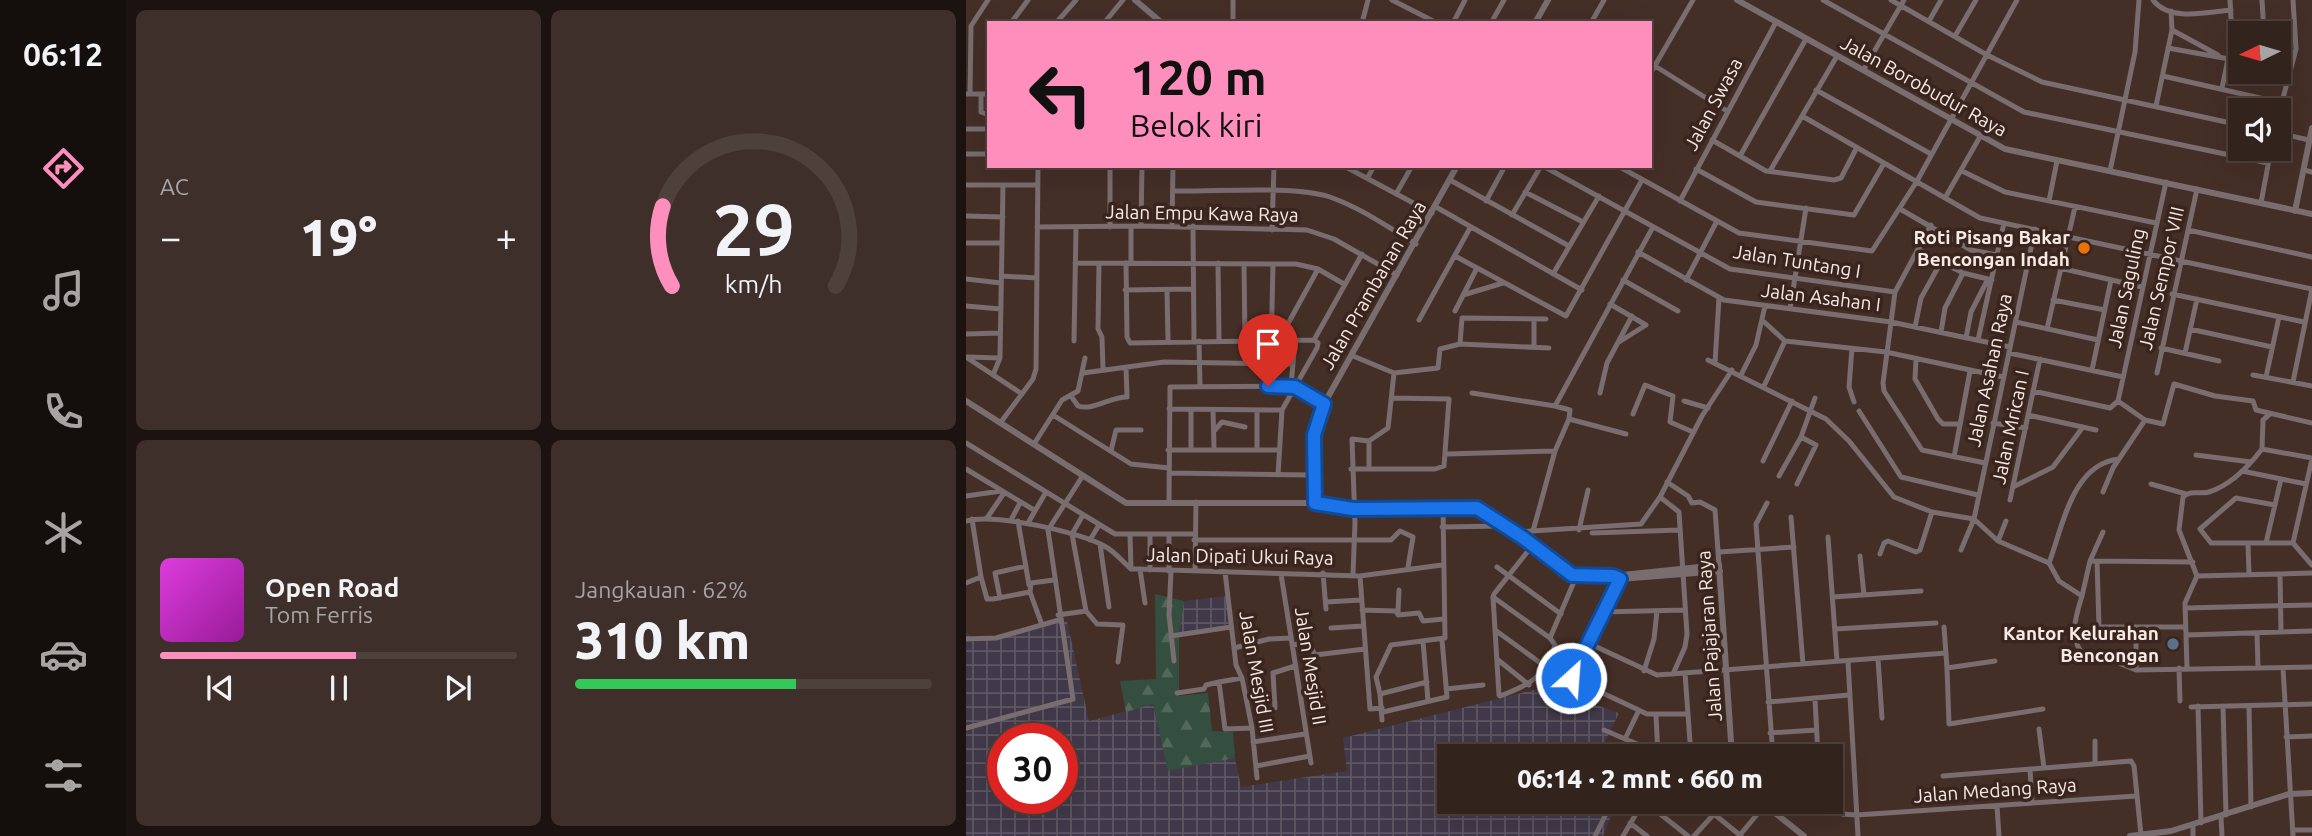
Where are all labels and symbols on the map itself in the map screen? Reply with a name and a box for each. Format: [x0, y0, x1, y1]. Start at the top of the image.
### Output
north arrow [2228, 21, 2291, 84]
street label: Jalan Borobudur Raya [1837, 31, 2011, 141]
street label: Jalan Swasa [1679, 54, 1747, 154]
street label: Jalan Prambanan Raya [1316, 197, 1430, 373]
street label: Jalan Empu Kawa Raya [1105, 200, 1299, 226]
street label: Jalan Sempor VIII [2134, 204, 2188, 352]
place label: Roti Pisang Bakar Bencongan Indah [1914, 226, 2070, 270]
street label: Jalan Saguling [2103, 226, 2149, 350]
street label: Jalan Tuntang I [1732, 240, 1862, 282]
marker: Roti Pisang Bakar Bencongan Indah [2076, 240, 2092, 256]
street label: Jalan Asahan I [1760, 279, 1882, 315]
street label: Jalan Asahan Raya [1962, 291, 2016, 449]
pin [1238, 314, 1298, 386]
street label: Jalan Mrican I [1987, 368, 2033, 486]
street label: Jalan Dipati Ukui Raya [1146, 543, 1334, 569]
street label: Jalan Pajajaran Raya [1692, 550, 1726, 722]
street label: Jalan Mesjid II [1291, 606, 1331, 726]
street label: Jalan Mesjid III [1235, 609, 1279, 735]
place label: Kantor Kelurahan Bencongan [2003, 622, 2159, 666]
marker: Kantor Kelurahan Bencongan [2165, 636, 2181, 652]
position arrow [1534, 641, 1608, 715]
speed limit sign: 30 [987, 723, 1078, 814]
street label: Jalan Medang Raya [1913, 773, 2077, 807]

